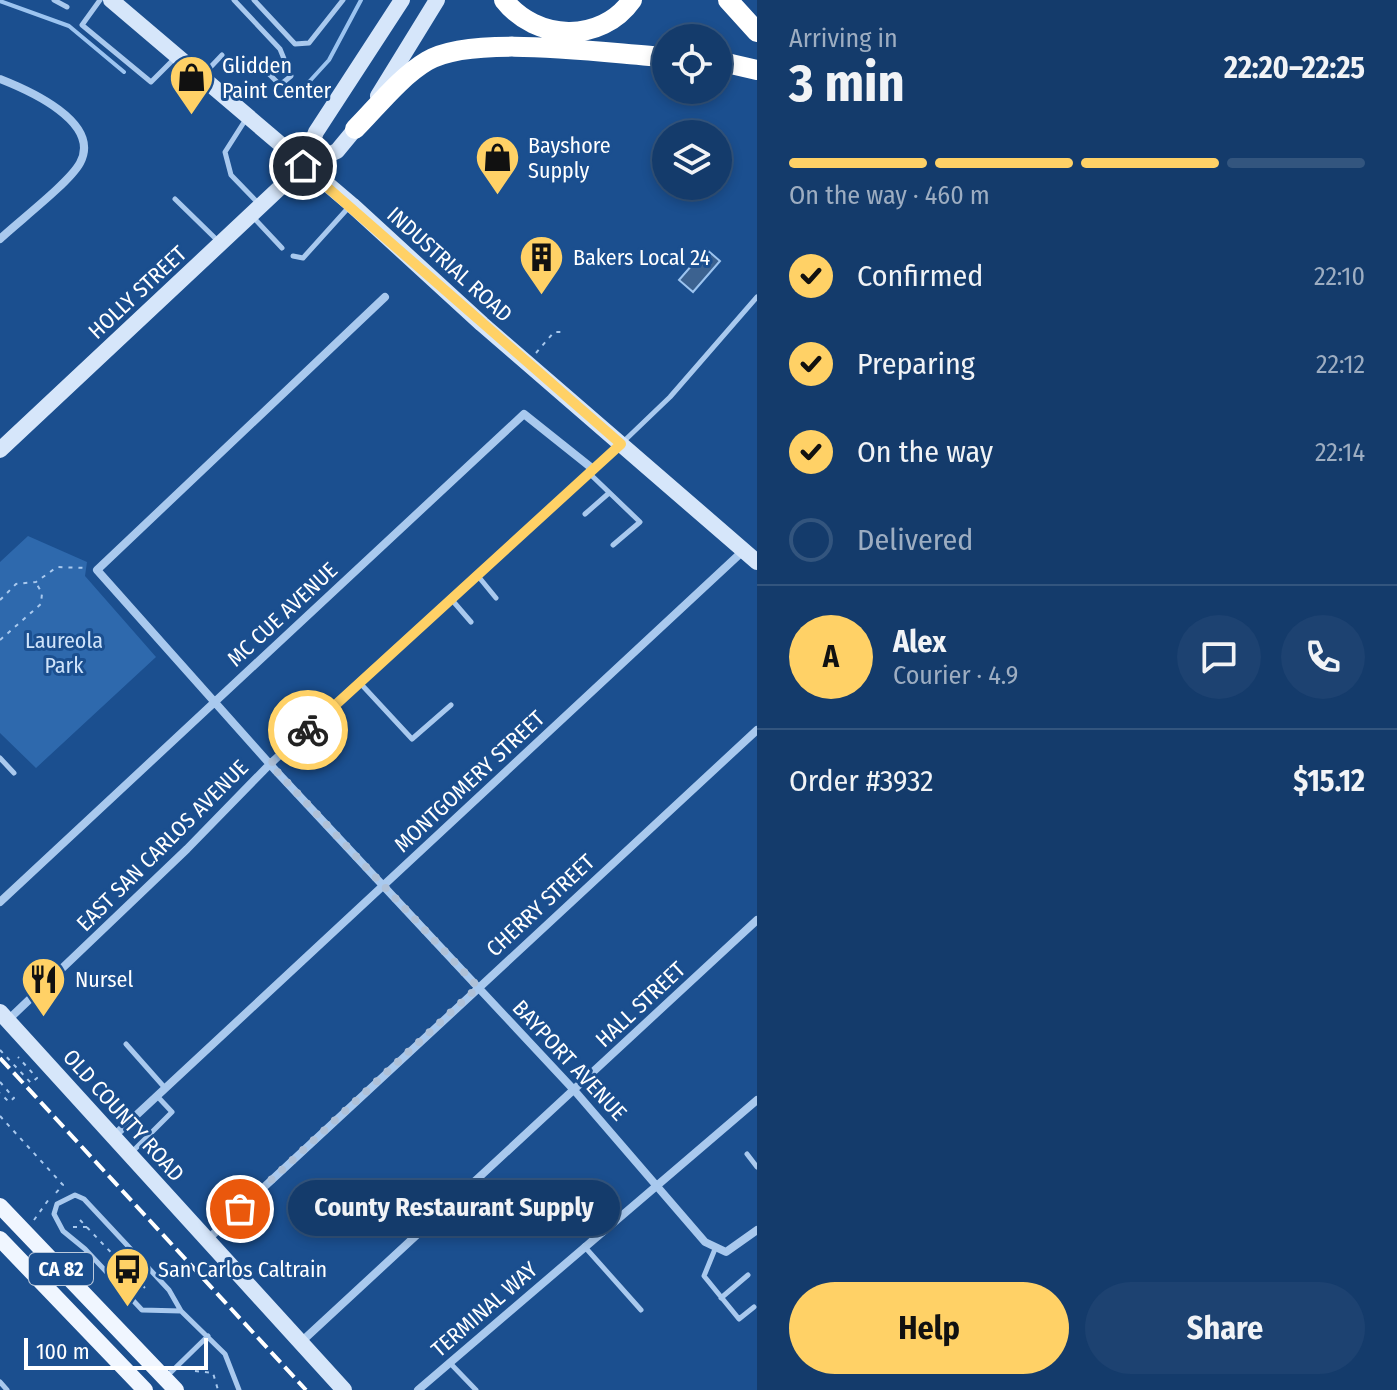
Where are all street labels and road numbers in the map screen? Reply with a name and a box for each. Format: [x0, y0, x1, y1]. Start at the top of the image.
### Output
street label: INDUSTRIAL ROAD [381, 201, 518, 328]
street label: HOLLY STREET [83, 240, 193, 345]
street label: MC CUE AVENUE [222, 557, 343, 672]
street label: MONTGOMERY STREET [389, 704, 551, 858]
street label: EAST SAN CARLOS AVENUE [71, 754, 254, 937]
street label: CHERRY STREET [481, 848, 601, 962]
street label: HALL STREET [590, 955, 691, 1053]
street label: BAYPORT AVENUE [507, 994, 632, 1126]
street label: OLD COUNTY ROAD [57, 1044, 190, 1187]
road number: CA 82 [29, 1253, 93, 1285]
street label: TERMINAL WAY [426, 1256, 543, 1363]

